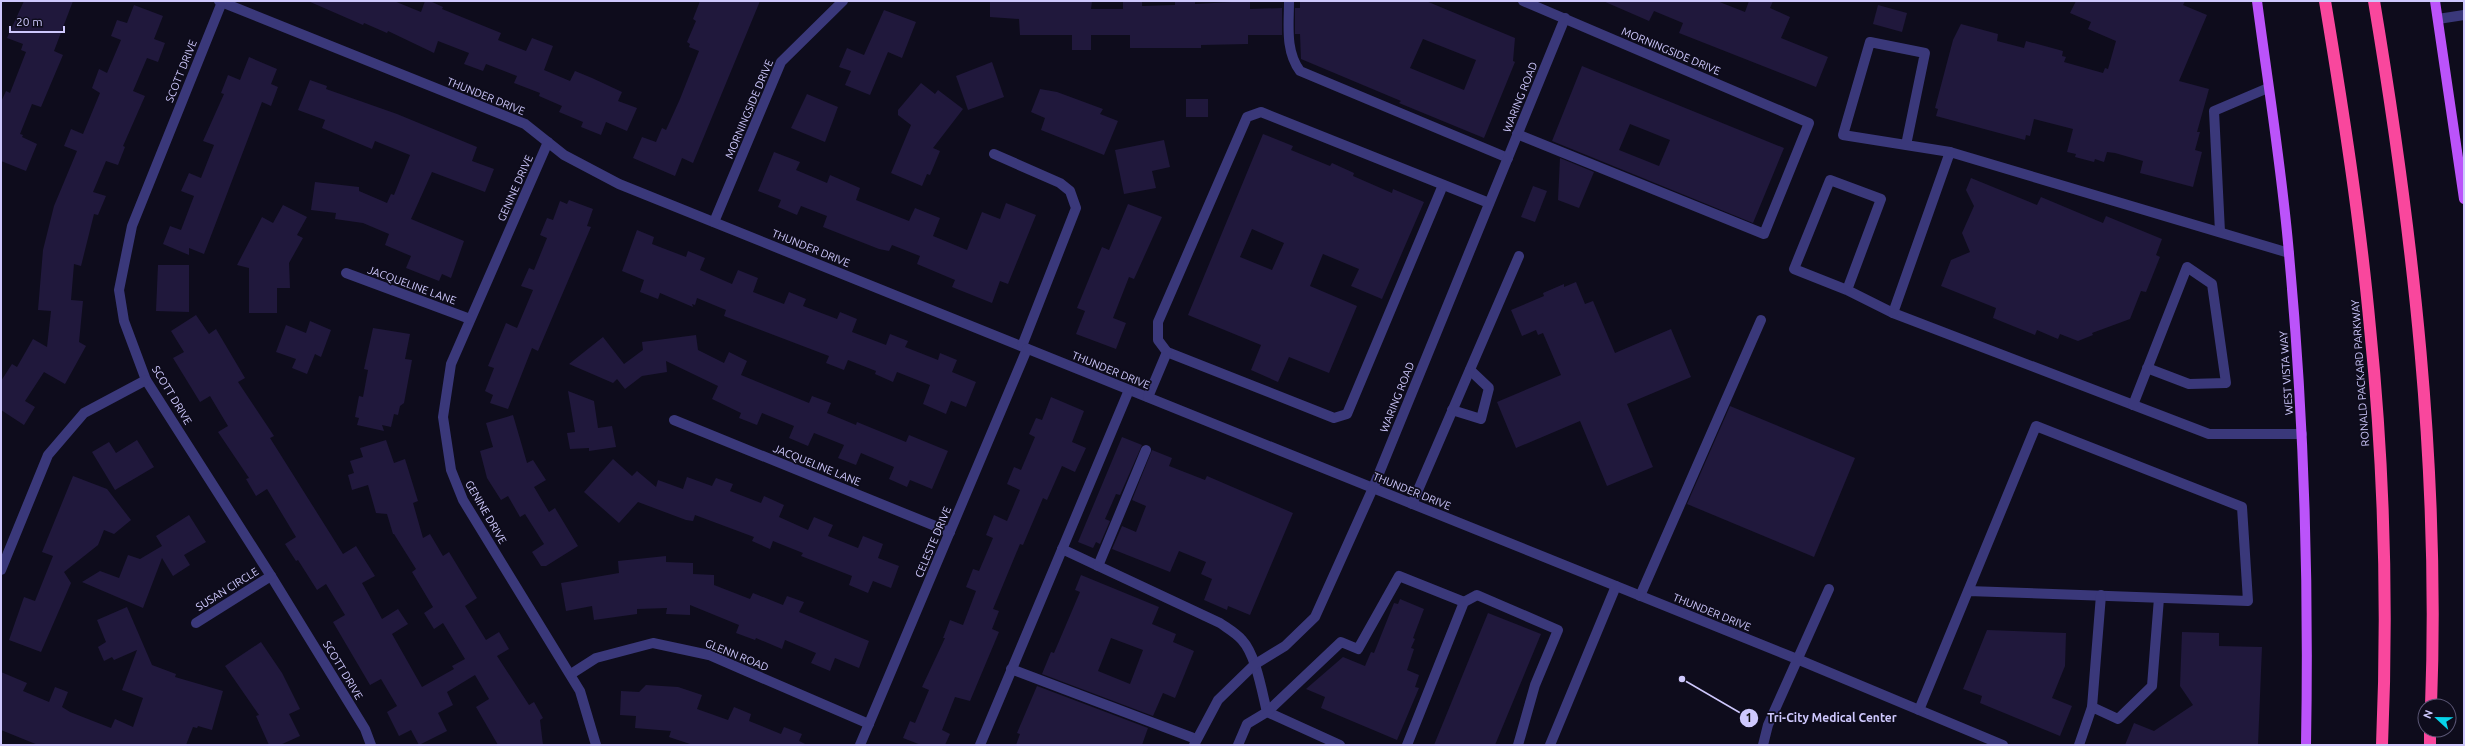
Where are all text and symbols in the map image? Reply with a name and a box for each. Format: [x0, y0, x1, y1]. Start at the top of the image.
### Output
scale bar [10, 8, 64, 34]
text: 20 m [16, 15, 43, 28]
street label: MORNINGSIDE DRIVE [1620, 25, 1722, 77]
street label: SCOTT DRIVE [163, 38, 199, 104]
street label: MORNINGSIDE DRIVE [723, 58, 775, 160]
street label: WARING ROAD [1500, 60, 1540, 134]
street label: THUNDER DRIVE [445, 75, 527, 117]
street label: GENINE DRIVE [495, 153, 535, 223]
street label: THUNDER DRIVE [770, 227, 852, 269]
street label: JACQUELINE LANE [366, 263, 458, 307]
street label: RONALD PACKARD PARKWAY [2349, 299, 2371, 447]
street label: WEST VISTA WAY [2277, 330, 2295, 415]
street label: THUNDER DRIVE [1070, 349, 1152, 391]
street label: WARING ROAD [1377, 360, 1417, 434]
street label: SCOTT DRIVE [150, 363, 194, 427]
street label: JACQUELINE LANE [771, 442, 863, 488]
street label: THUNDER DRIVE [1371, 470, 1453, 512]
street label: GENINE DRIVE [463, 478, 509, 546]
street label: CELESTE DRIVE [913, 505, 953, 579]
street label: SUSAN CIRCLE [194, 565, 260, 613]
street label: THUNDER DRIVE [1671, 591, 1753, 633]
street label: GLENN ROAD [703, 637, 771, 673]
street label: SCOTT DRIVE [321, 638, 365, 702]
north arrow [2417, 698, 2457, 738]
callout: Tri-City Medical Center [1739, 706, 1905, 730]
text: N [2421, 708, 2435, 720]
text: 1 [1746, 711, 1752, 724]
text: Tri-City Medical Center [1767, 711, 1897, 724]

